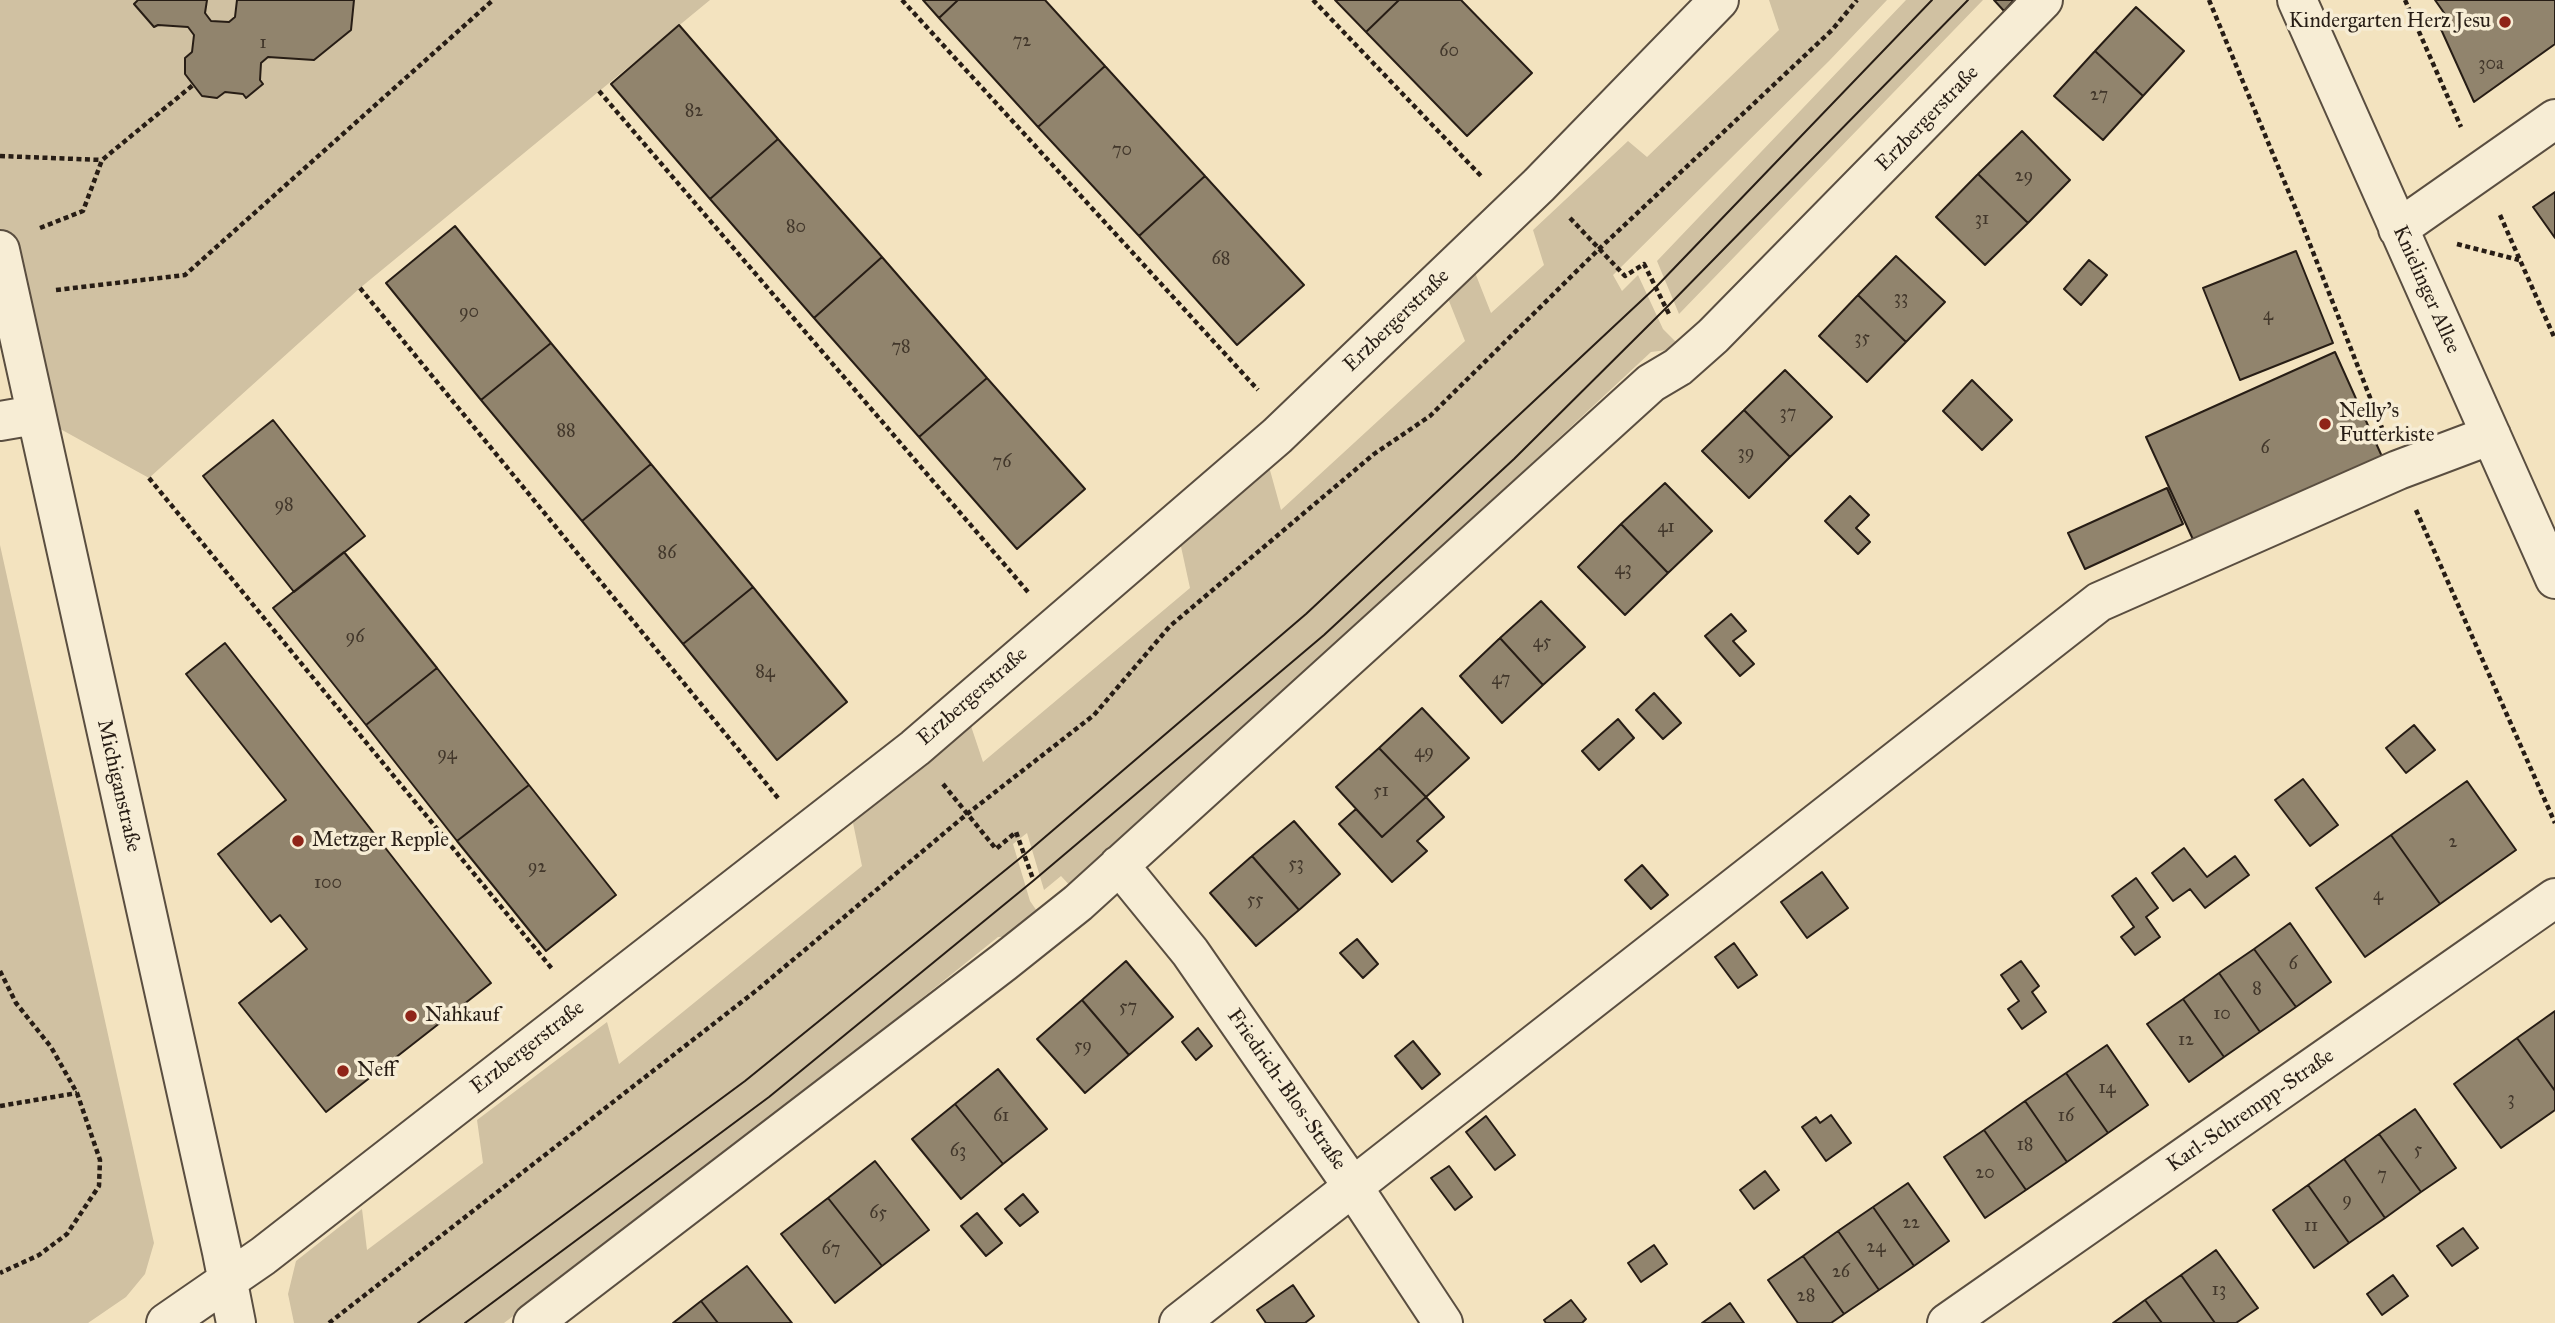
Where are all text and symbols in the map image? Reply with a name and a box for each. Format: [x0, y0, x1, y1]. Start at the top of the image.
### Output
place label: Kindergarten Herz Jesu [2289, 9, 2491, 35]
marker: Kindergarten Herz Jesu [2497, 14, 2513, 30]
house number: 72 [1013, 31, 1031, 53]
house number: 1 [259, 33, 267, 55]
house number: 60 [1439, 41, 1459, 63]
house number: 30a [2478, 54, 2504, 76]
street label: Erzbergerstraße [1871, 61, 1985, 177]
house number: 27 [2090, 85, 2108, 107]
house number: 82 [685, 101, 703, 123]
house number: 70 [1112, 140, 1132, 162]
house number: 29 [2015, 166, 2033, 188]
house number: 31 [1975, 209, 1989, 231]
house number: 80 [786, 217, 806, 239]
street label: Knielinger Allee [2387, 222, 2465, 358]
house number: 68 [1212, 249, 1230, 271]
street label: Erzbergerstraße [1339, 264, 1455, 378]
house number: 33 [1894, 288, 1908, 310]
house number: 90 [459, 302, 479, 324]
house number: 4 [2263, 305, 2273, 327]
house number: 35 [1854, 328, 1870, 350]
house number: 78 [891, 337, 911, 359]
place label: Nelly's Futterkiste [2339, 399, 2434, 449]
house number: 37 [1780, 403, 1796, 425]
marker: Nelly's Futterkiste [2317, 416, 2333, 432]
house number: 88 [556, 421, 576, 443]
house number: 6 [2260, 438, 2270, 460]
house number: 39 [1738, 443, 1754, 465]
house number: 76 [993, 452, 1011, 474]
house number: 98 [274, 495, 294, 517]
house number: 41 [1657, 517, 1675, 539]
house number: 86 [658, 543, 676, 565]
house number: 43 [1614, 559, 1632, 581]
house number: 96 [346, 627, 364, 649]
house number: 45 [1533, 632, 1551, 654]
street label: Erzbergerstraße [913, 642, 1033, 752]
house number: 84 [755, 662, 775, 684]
house number: 47 [1492, 669, 1510, 691]
street label: Michiganstraße [91, 717, 145, 855]
house number: 49 [1414, 742, 1434, 764]
house number: 94 [437, 744, 457, 766]
house number: 51 [1373, 781, 1389, 803]
place label: Metzger Repple [312, 828, 449, 854]
house number: 2 [2449, 832, 2457, 854]
marker: Metzger Repple [290, 833, 306, 849]
house number: 53 [1288, 854, 1304, 876]
house number: 92 [528, 857, 546, 879]
house number: 100 [314, 873, 342, 895]
house number: 4 [2373, 885, 2383, 907]
house number: 55 [1247, 890, 1263, 912]
house number: 6 [2288, 954, 2298, 976]
house number: 8 [2252, 979, 2262, 1001]
street label: Erzbergerstraße [466, 996, 590, 1100]
house number: 57 [1119, 997, 1137, 1019]
place label: Nahkauf [425, 1003, 500, 1029]
street label: Friedrich-Blos-Straße [1221, 1004, 1351, 1176]
house number: 10 [2213, 1004, 2231, 1026]
marker: Nahkauf [403, 1008, 419, 1024]
house number: 12 [2178, 1030, 2194, 1052]
house number: 59 [1074, 1036, 1092, 1058]
street label: Karl-Schrempp-Straße [2163, 1044, 2339, 1178]
place label: Neff [357, 1058, 396, 1084]
marker: Neff [335, 1063, 351, 1079]
house number: 14 [2098, 1078, 2116, 1100]
house number: 3 [2507, 1089, 2515, 1111]
house number: 61 [993, 1106, 1009, 1128]
house number: 16 [2058, 1106, 2074, 1128]
house number: 18 [2017, 1135, 2033, 1157]
house number: 5 [2414, 1140, 2422, 1162]
house number: 63 [950, 1141, 966, 1163]
house number: 20 [1975, 1163, 1995, 1185]
house number: 7 [2377, 1165, 2387, 1187]
house number: 9 [2342, 1190, 2352, 1212]
house number: 65 [869, 1203, 887, 1225]
house number: 22 [1902, 1213, 1920, 1235]
house number: 11 [2304, 1216, 2318, 1238]
house number: 24 [1867, 1237, 1885, 1259]
house number: 67 [822, 1239, 840, 1261]
house number: 26 [1832, 1262, 1850, 1284]
house number: 13 [2212, 1280, 2226, 1302]
house number: 28 [1797, 1286, 1815, 1308]

